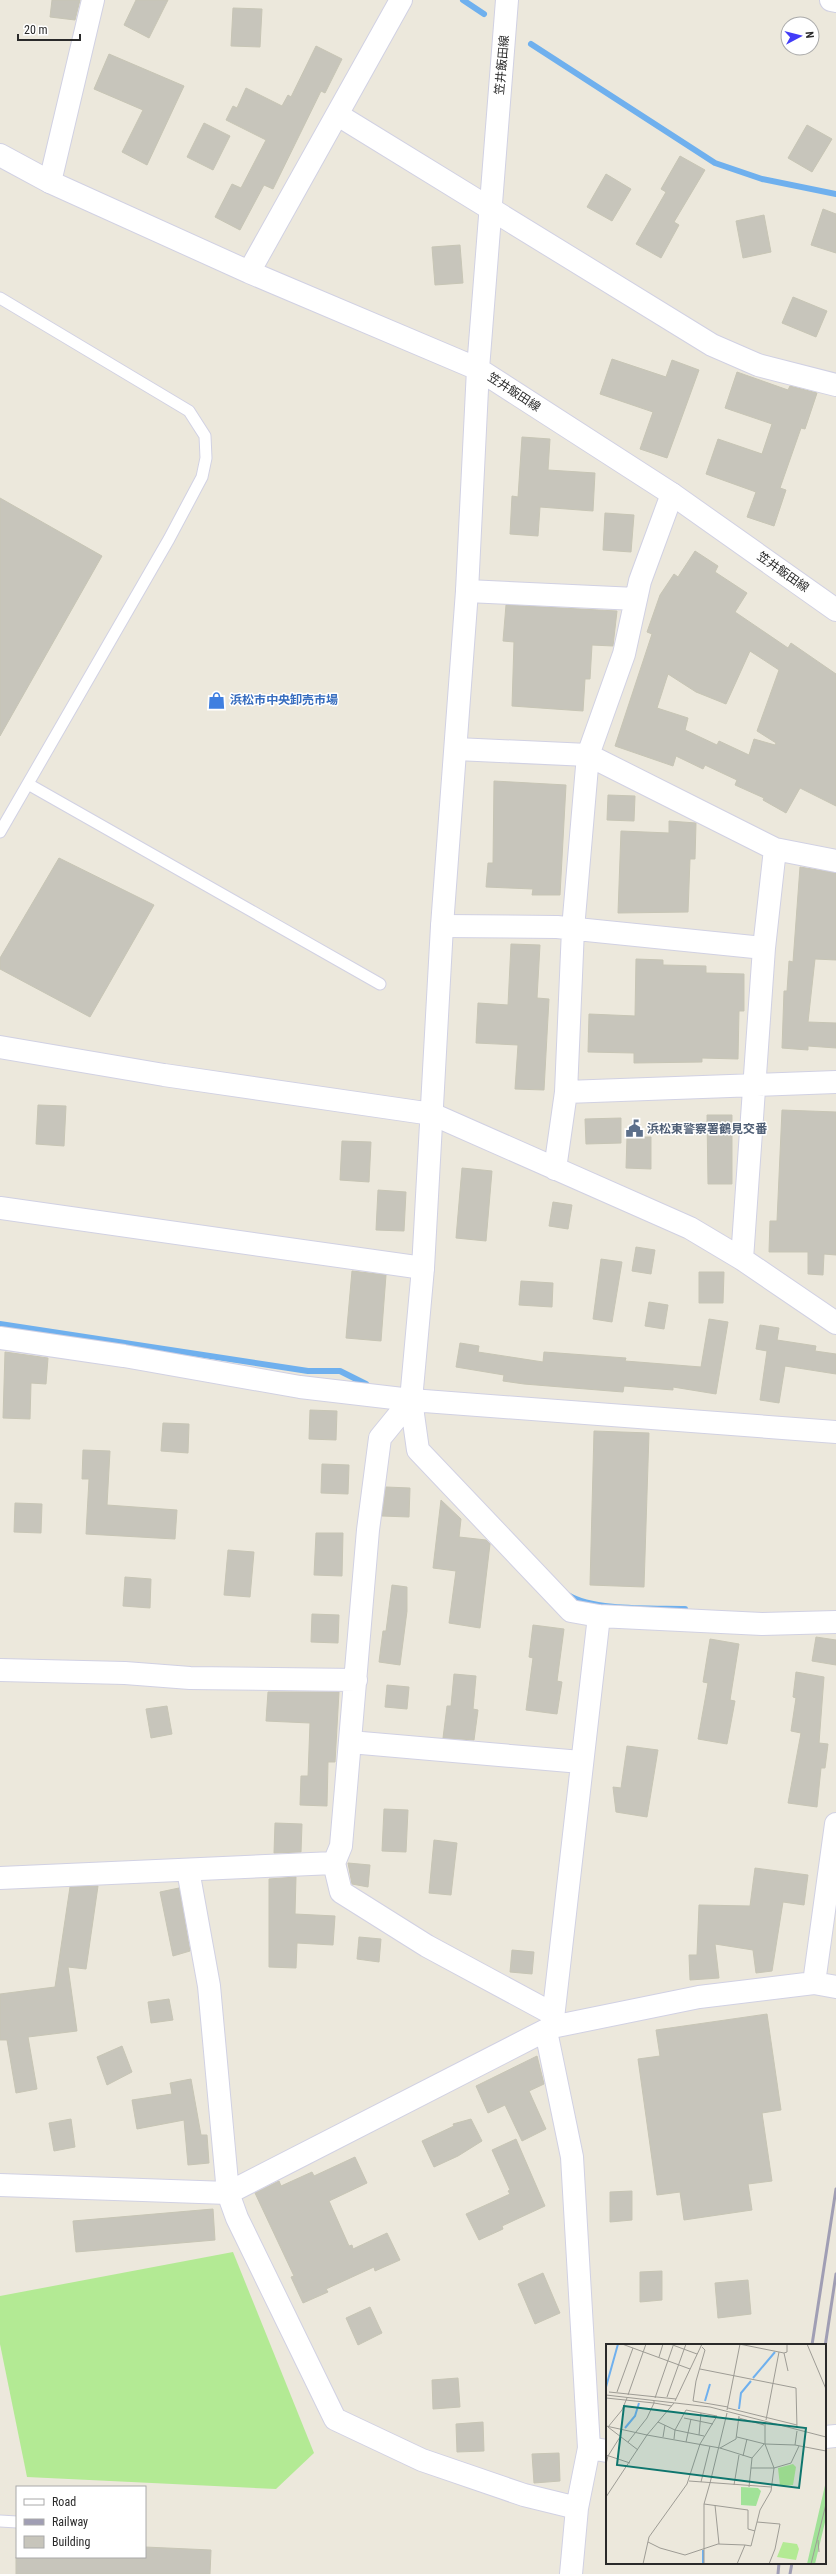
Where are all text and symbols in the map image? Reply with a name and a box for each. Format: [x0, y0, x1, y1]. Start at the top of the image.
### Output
scale bar [18, 16, 80, 42]
north arrow [780, 16, 820, 56]
text: 20 m [24, 23, 48, 37]
text: N [803, 31, 816, 39]
street label: 笠井飯田線 [492, 34, 512, 96]
street label: 笠井飯田線 [485, 370, 543, 414]
street label: 笠井飯田線 [754, 549, 812, 595]
shop icon: 浜松市中央卸売市場 [207, 690, 227, 710]
place label: 浜松市中央卸売市場 [230, 693, 338, 707]
public building icon: 浜松東警察署鶴見交番 [624, 1119, 644, 1139]
place label: 浜松東警察署鶴見交番 [647, 1122, 768, 1136]
inset map [606, 2344, 826, 2564]
legend [16, 2486, 146, 2558]
text: Road [52, 2495, 76, 2509]
text: Railway [52, 2515, 88, 2529]
text: Building [52, 2535, 90, 2549]

